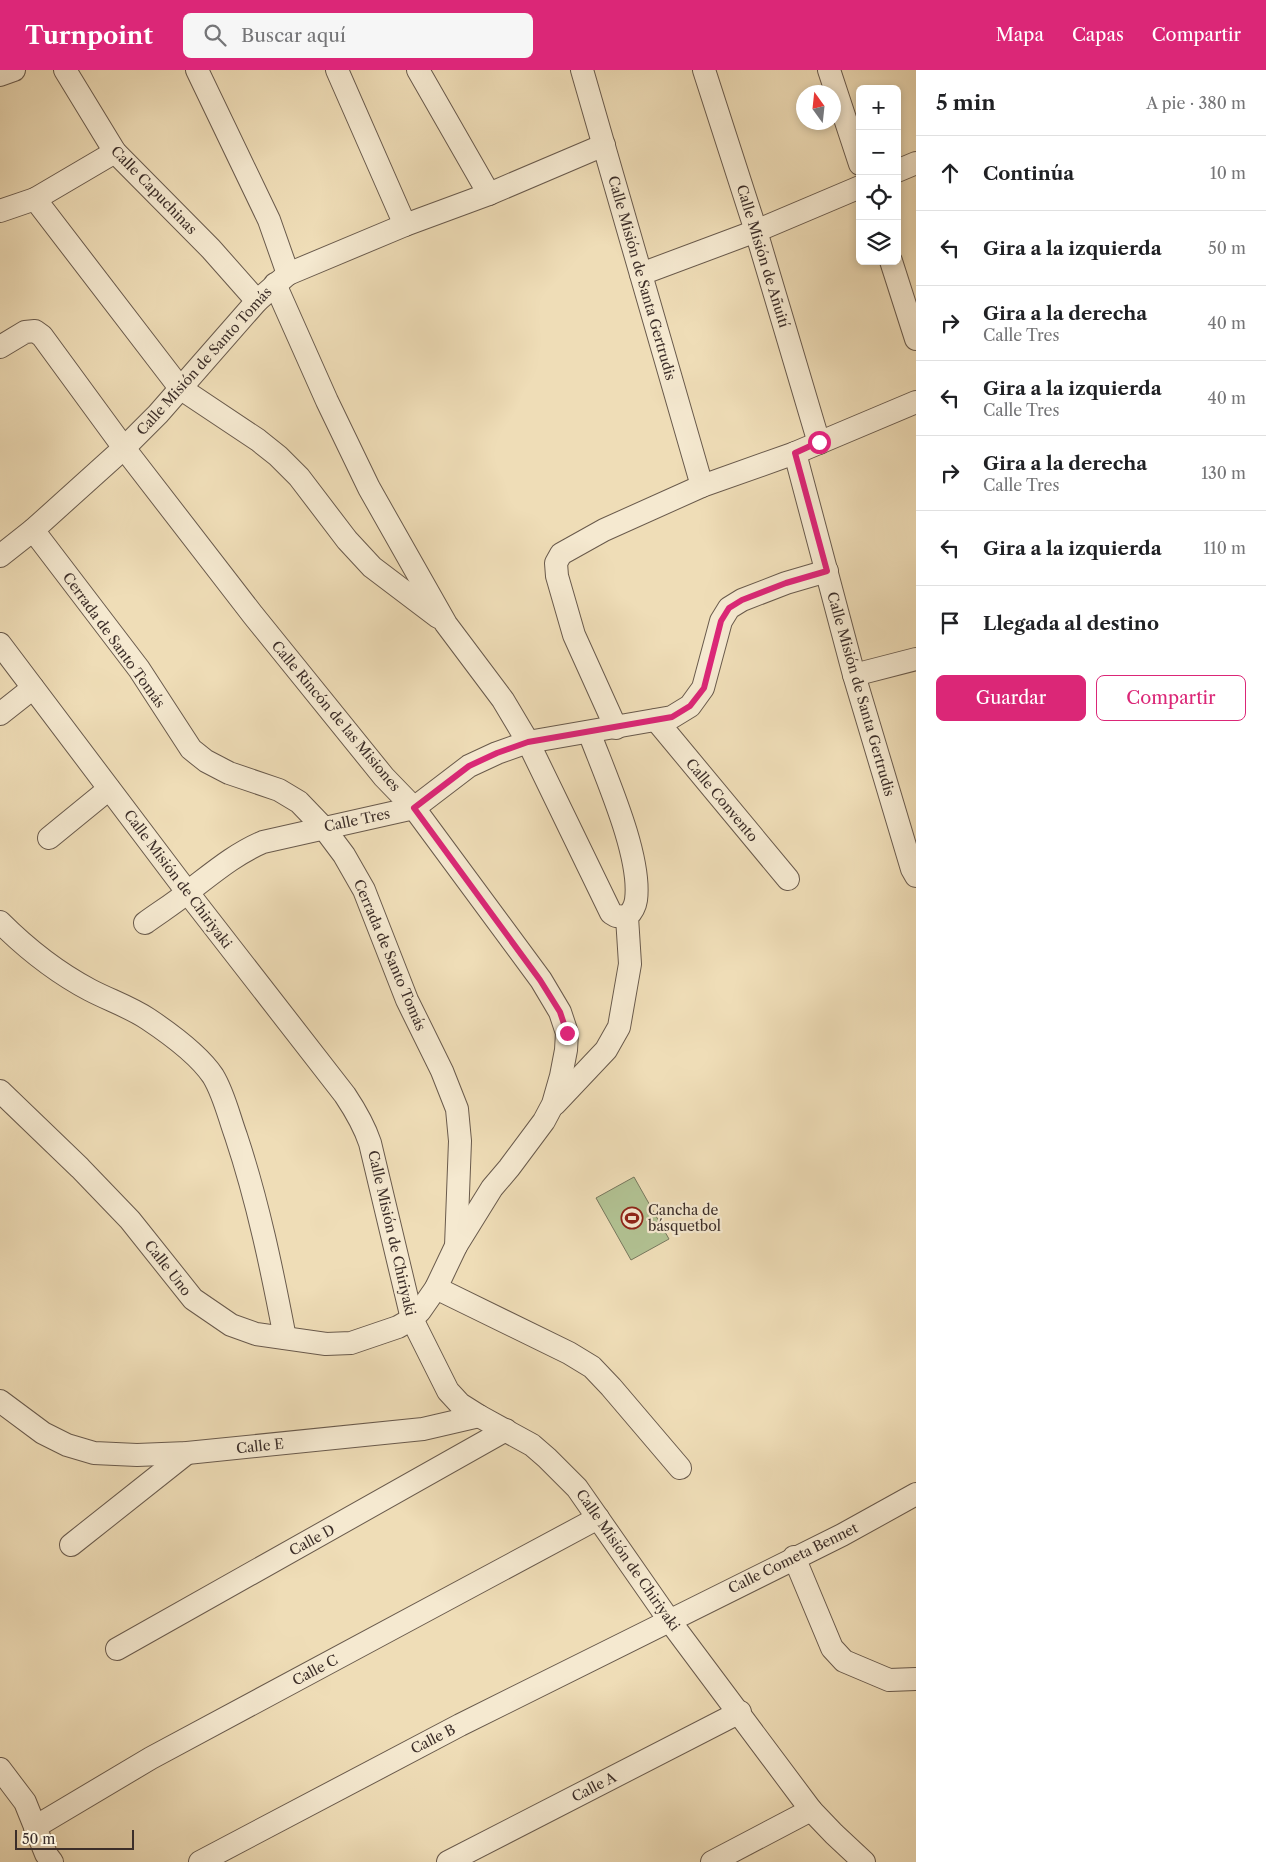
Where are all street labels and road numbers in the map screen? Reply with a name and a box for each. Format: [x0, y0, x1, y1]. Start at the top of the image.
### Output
street label: Calle Capuchinas [107, 142, 201, 238]
street label: Calle Misión de Santa Gertrudis [604, 174, 680, 382]
street label: Calle Misión de Añuití [733, 182, 793, 330]
street label: Calle Misión de Santo Tomás [133, 283, 275, 439]
street label: Cerrada de Santo Tomás [59, 569, 169, 711]
street label: Calle Misión de Santa Gertrudis [823, 590, 899, 798]
street label: Calle Rincón de las Misiones [268, 637, 404, 795]
street label: Calle Convento [682, 755, 762, 845]
street label: Calle Tres [322, 804, 392, 836]
street label: Calle Misión de Chiriyaki [120, 806, 236, 952]
street label: Cerrada de Santo Tomás [350, 876, 430, 1034]
street label: Calle Misión de Chiriyaki [364, 1149, 420, 1317]
street label: Calle Uno [141, 1237, 195, 1299]
street label: Calle E [235, 1435, 285, 1457]
street label: Calle Misión de Chiriyaki [572, 1486, 684, 1634]
street label: Calle Cometa Bennet [725, 1519, 861, 1597]
street label: Calle D [286, 1520, 338, 1560]
street label: Calle C [289, 1651, 341, 1689]
street label: Calle B [408, 1720, 459, 1758]
street label: Calle A [569, 1768, 620, 1806]

